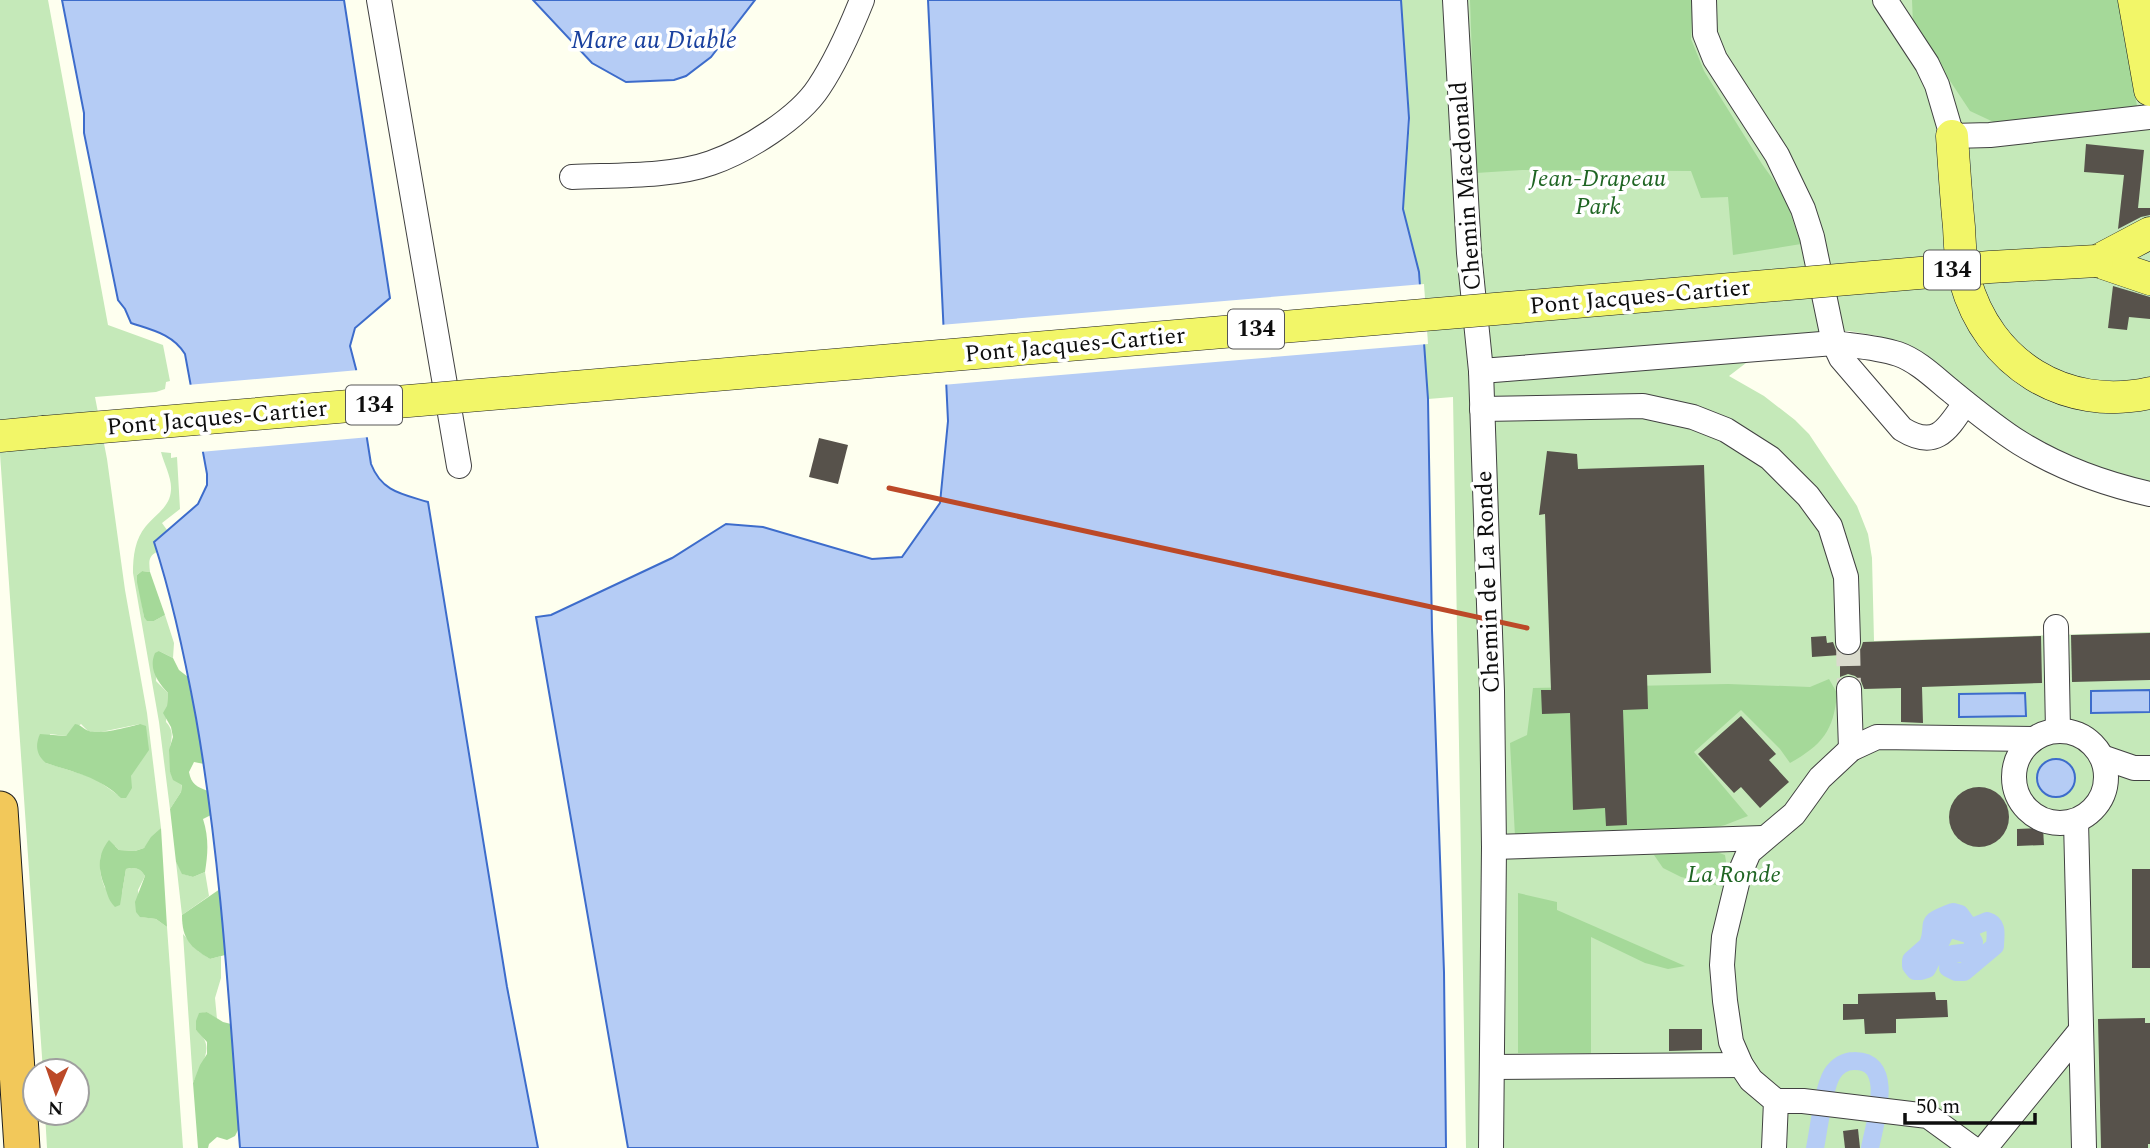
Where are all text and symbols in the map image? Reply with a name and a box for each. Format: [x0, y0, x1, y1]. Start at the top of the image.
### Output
water label: Mare au Diable [571, 20, 737, 60]
street label: Chemin Macdonald [1441, 80, 1491, 292]
park label: Jean-Drapeau Park [1528, 161, 1667, 225]
road number: 134 [1924, 250, 1980, 290]
street label: Pont Jacques-Cartier [1528, 269, 1752, 325]
road number: 134 [1228, 310, 1284, 348]
street label: Pont Jacques-Cartier [963, 317, 1187, 373]
road number: 134 [346, 386, 402, 424]
street label: Pont Jacques-Cartier [105, 390, 329, 446]
street label: Chemin de La Ronde [1466, 470, 1510, 694]
park label: La Ronde [1687, 857, 1781, 893]
north arrow [21, 1057, 91, 1127]
scale bar [1905, 1082, 2035, 1126]
text: 50 m [1916, 1091, 1960, 1123]
text: N [47, 1093, 64, 1122]

